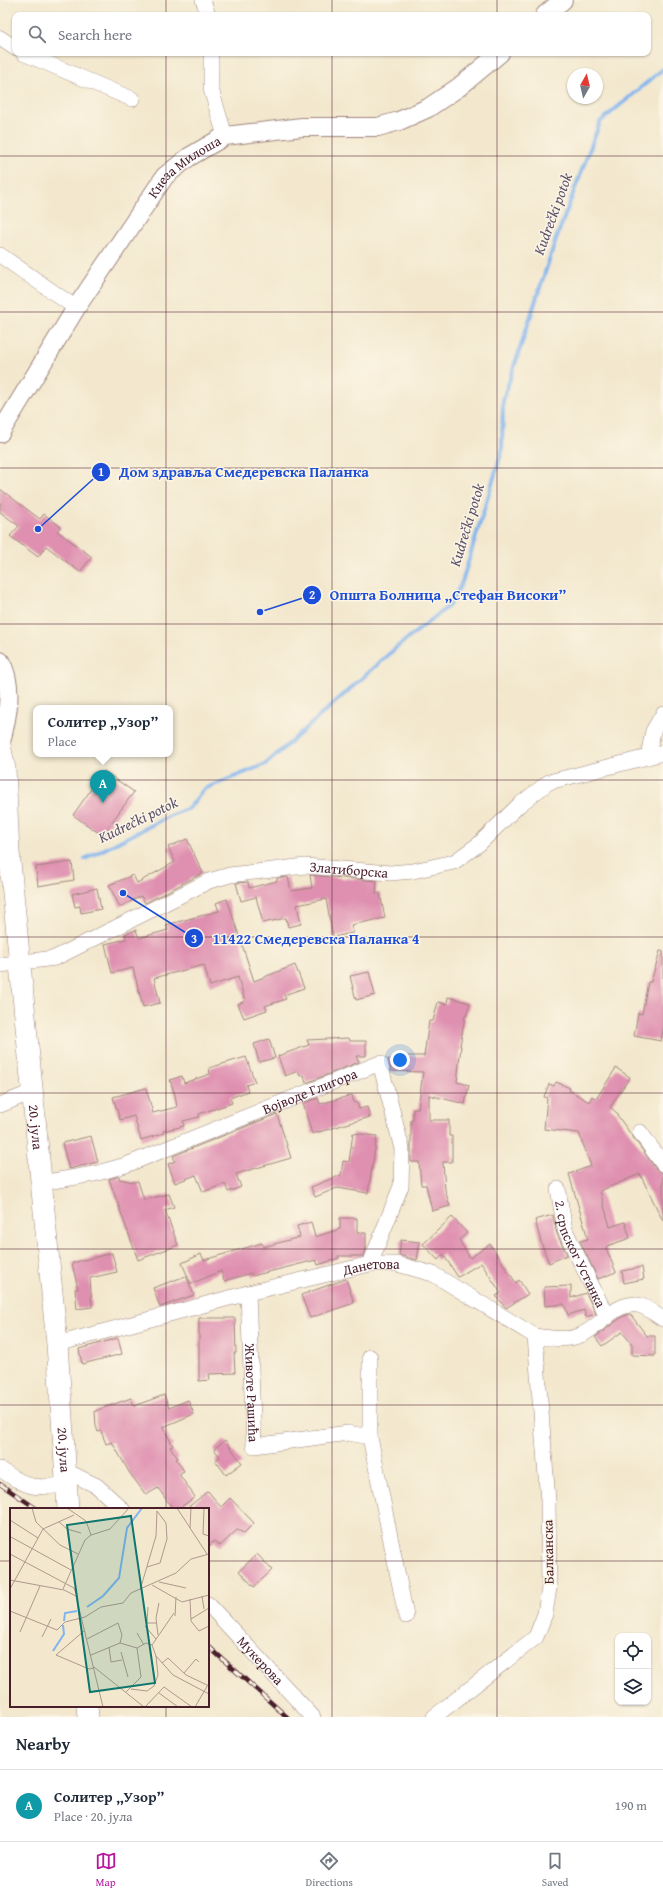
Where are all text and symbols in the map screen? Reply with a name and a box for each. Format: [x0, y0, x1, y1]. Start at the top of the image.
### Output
search box [12, 12, 651, 56]
icon: search [26, 23, 48, 45]
text: Search here [58, 24, 132, 45]
north arrow [567, 68, 603, 104]
street label: Кнеза Милоша [143, 130, 225, 202]
water label: Kudrečki potok [528, 170, 577, 259]
callout: Дом здравља Смедеревска Паланка [91, 458, 377, 485]
text: Дом здравља Смедеревска Паланка [118, 461, 369, 482]
text: 1 [98, 463, 104, 480]
water label: Kudrečki potok [444, 481, 489, 570]
callout: Општа Болница „Стефан Високи” [302, 581, 575, 608]
text: Општа Болница „Стефан Високи” [330, 584, 566, 605]
text: 2 [309, 586, 315, 603]
popup [33, 705, 173, 757]
text: Солитер „Узор” [48, 711, 158, 732]
text: Place [48, 732, 77, 751]
pin: A [90, 770, 116, 803]
water label: Kudrečki potok [94, 791, 181, 848]
street label: Златиборска [309, 856, 389, 883]
callout: 11422 Смедеревска Паланка 4 [184, 925, 427, 952]
text: 11422 Смедеревска Паланка 4 [212, 928, 420, 949]
text: 3 [191, 930, 197, 947]
your location [390, 1050, 410, 1070]
street label: Војводе Глигора [259, 1063, 360, 1119]
street label: 20. јула [24, 1104, 48, 1151]
street label: 2. српског Устанка [550, 1199, 611, 1311]
street label: Данетова [339, 1254, 400, 1280]
street label: Животе Рашића [240, 1342, 264, 1443]
street label: 20. јула [53, 1427, 76, 1473]
inset map [10, 1508, 209, 1707]
street label: Балканска [537, 1519, 559, 1584]
street label: Мукерова [233, 1632, 288, 1690]
map controls [615, 1633, 651, 1705]
button: locate [615, 1633, 651, 1669]
button: layers [615, 1669, 651, 1705]
text: Nearby [16, 1731, 70, 1756]
text: Солитер „Узор” [54, 1786, 164, 1807]
text: A [25, 1796, 33, 1815]
text: 190 m [615, 1796, 647, 1815]
text: Place · 20. јула [54, 1807, 133, 1826]
tab: Map [95, 1850, 117, 1890]
tab: Directions [306, 1850, 353, 1890]
tab: Saved [542, 1850, 568, 1890]

